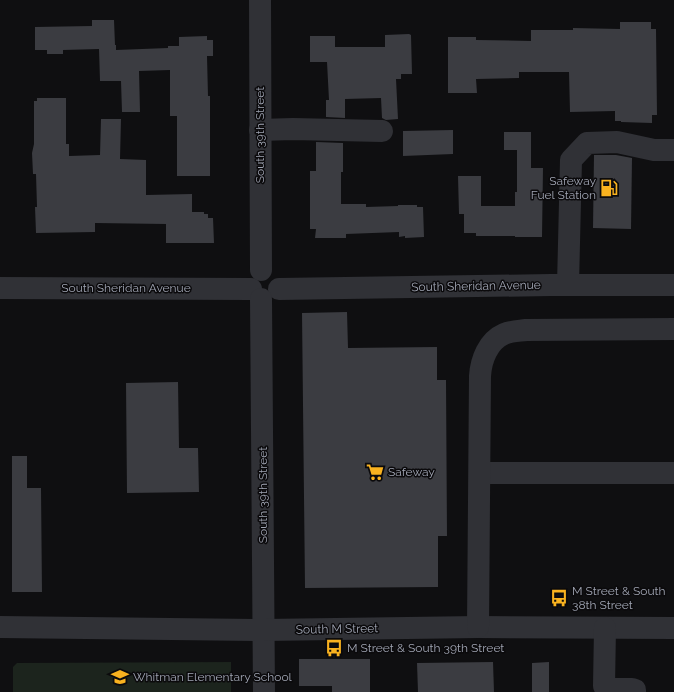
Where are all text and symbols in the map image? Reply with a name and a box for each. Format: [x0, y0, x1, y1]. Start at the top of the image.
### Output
street label: South 39th Street [253, 87, 267, 183]
place label: Safeway Fuel Station [531, 174, 596, 202]
fuel station icon: Safeway Fuel Station [599, 178, 619, 198]
street label: South Sheridan Avenue [411, 278, 541, 294]
street label: South Sheridan Avenue [61, 281, 191, 295]
street label: South 39th Street [256, 447, 270, 543]
supermarket icon: Safeway [365, 462, 385, 482]
place label: Safeway [388, 465, 435, 479]
place label: M Street & South 38th Street [572, 584, 666, 612]
bus stop icon: M Street & South 38th Street [549, 588, 569, 608]
street label: South M Street [296, 621, 378, 637]
bus stop icon: M Street & South 39th Street [324, 638, 344, 658]
place label: M Street & South 39th Street [347, 641, 504, 655]
school or university icon: Whitman Elementary School [110, 667, 130, 687]
place label: Whitman Elementary School [133, 670, 293, 684]

